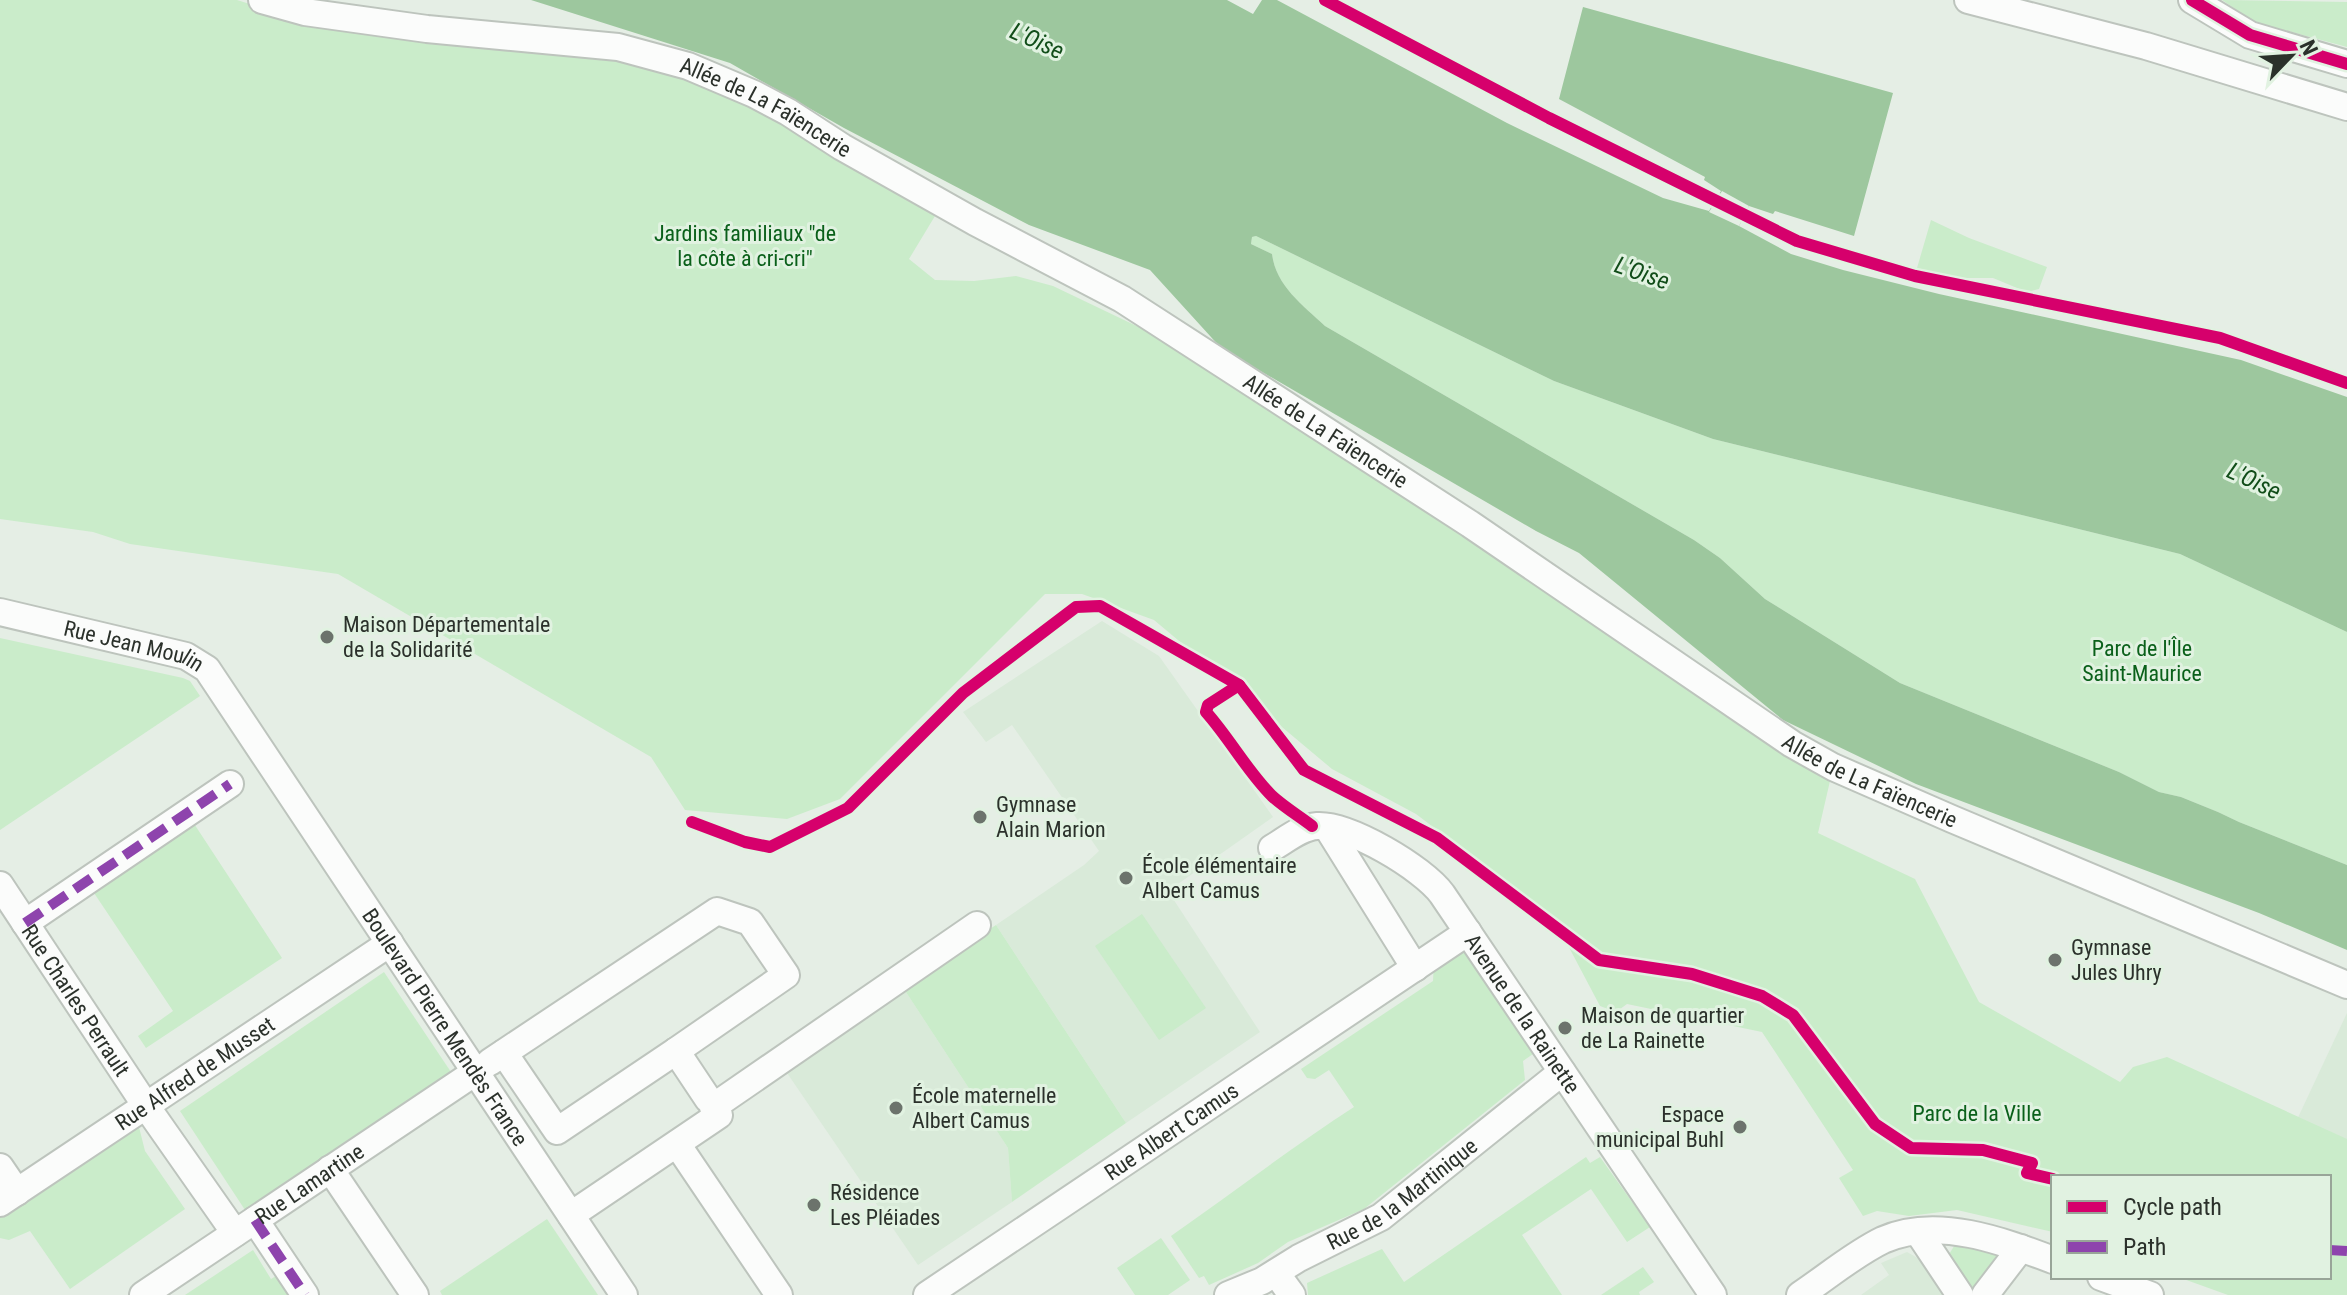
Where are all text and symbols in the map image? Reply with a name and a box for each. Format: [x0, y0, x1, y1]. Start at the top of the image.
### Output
north arrow [2251, 16, 2331, 96]
water label: L'Oise [1006, 17, 1068, 65]
text: N [2294, 36, 2323, 59]
street label: Allée de La Faïencerie [677, 52, 855, 162]
park label: Jardins familiaux "de la côte à cri-cri" [654, 221, 836, 271]
water label: L'Oise [1611, 251, 1673, 295]
street label: Allée de La Faïencerie [1239, 369, 1412, 493]
water label: L'Oise [2223, 456, 2285, 506]
place label: Maison Départementale de la Solidarité [343, 612, 550, 662]
street label: Rue Jean Moulin [61, 616, 208, 677]
marker: Maison Départementale de la Solidarité [318, 628, 336, 646]
park label: Parc de l'Île Saint-Maurice [2082, 636, 2202, 686]
street label: Allée de La Faïencerie [1777, 729, 1961, 833]
place label: Gymnase Alain Marion [996, 792, 1106, 842]
marker: Gymnase Alain Marion [971, 808, 989, 826]
place label: École élémentaire Albert Camus [1142, 853, 1296, 903]
marker: École élémentaire Albert Camus [1117, 869, 1135, 887]
street label: Boulevard Pierre Mendès France [357, 904, 533, 1151]
street label: Rue Charles Perrault [17, 920, 135, 1081]
street label: Avenue de la Rainette [1460, 929, 1585, 1098]
place label: Gymnase Jules Uhry [2071, 935, 2162, 985]
marker: Gymnase Jules Uhry [2046, 951, 2064, 969]
place label: Maison de quartier de La Rainette [1581, 1003, 1745, 1053]
street label: Rue Alfred de Musset [111, 1012, 279, 1136]
marker: Maison de quartier de La Rainette [1556, 1019, 1574, 1037]
street label: Rue Albert Camus [1100, 1078, 1243, 1185]
place label: École maternelle Albert Camus [912, 1083, 1056, 1133]
marker: École maternelle Albert Camus [887, 1099, 905, 1117]
park label: Parc de la Ville [1912, 1101, 2042, 1126]
place label: Espace municipal Buhl [1596, 1102, 1724, 1152]
marker: Espace municipal Buhl [1731, 1118, 1749, 1136]
street label: Rue de la Martinique [1323, 1133, 1482, 1255]
street label: Rue Lamartine [250, 1139, 369, 1229]
legend [2051, 1175, 2331, 1279]
place label: Résidence Les Pléiades [830, 1180, 940, 1230]
text: Cycle path [2123, 1193, 2222, 1221]
marker: Résidence Les Pléiades [805, 1196, 823, 1214]
text: Path [2123, 1233, 2166, 1261]

